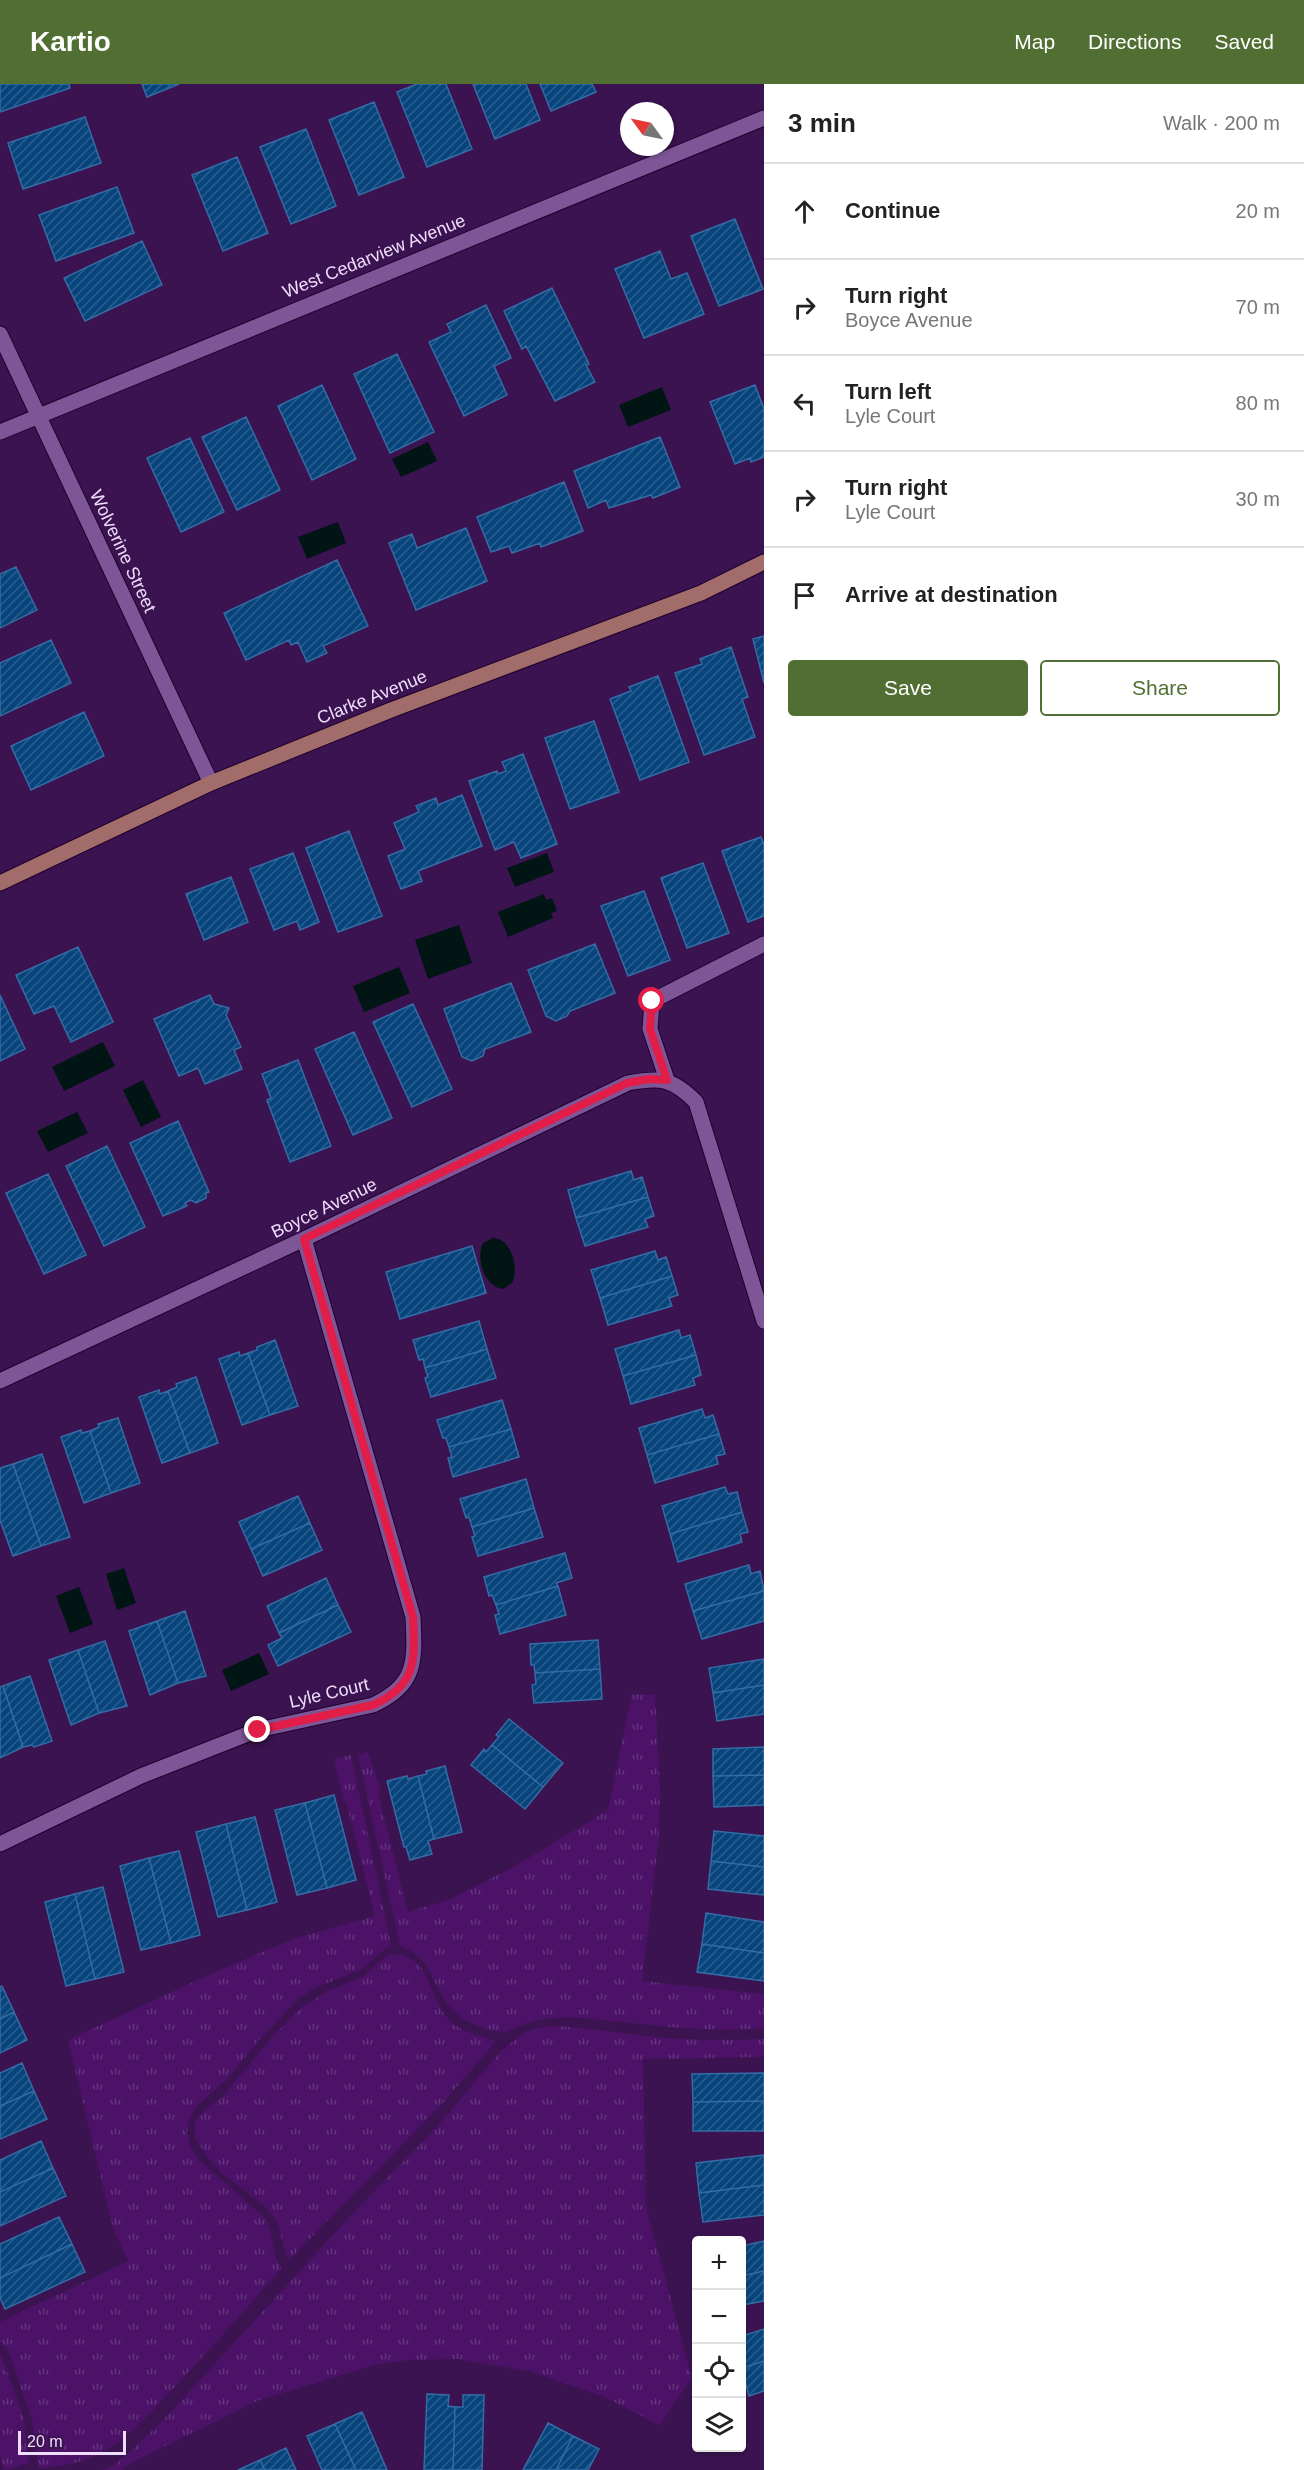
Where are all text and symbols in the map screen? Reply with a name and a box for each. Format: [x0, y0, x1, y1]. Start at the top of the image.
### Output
text: Kartio [30, 26, 111, 57]
text: Map [1014, 30, 1055, 53]
text: Directions [1088, 30, 1181, 53]
text: Saved [1214, 30, 1274, 53]
north arrow [620, 102, 674, 156]
text: 3 min [788, 108, 856, 138]
text: Walk · 200 m [1163, 112, 1280, 134]
icon: ahead [788, 195, 821, 228]
text: Continue [845, 198, 940, 223]
text: 20 m [1236, 200, 1280, 222]
street label: West Cedarview Avenue [280, 210, 468, 302]
text: Turn right [845, 283, 947, 308]
icon: right [788, 291, 821, 324]
text: 70 m [1236, 296, 1280, 318]
text: Boyce Avenue [845, 309, 973, 331]
text: Turn left [845, 379, 931, 404]
icon: left [788, 387, 821, 420]
text: 80 m [1236, 392, 1280, 414]
text: Lyle Court [845, 405, 935, 427]
text: Turn right [845, 475, 947, 500]
icon: right [788, 483, 821, 516]
street label: Wolverine Street [86, 487, 160, 615]
text: 30 m [1236, 488, 1280, 510]
text: Lyle Court [845, 501, 935, 523]
icon: arrive [788, 579, 821, 612]
text: Arrive at destination [845, 582, 1058, 607]
button: Save [788, 660, 1028, 716]
button: Share [1040, 660, 1280, 716]
street label: Clarke Avenue [314, 666, 430, 728]
route start [638, 987, 664, 1013]
street label: Boyce Avenue [268, 1174, 380, 1242]
street label: Lyle Court [287, 1674, 371, 1712]
route end [244, 1716, 270, 1742]
map controls [692, 2236, 746, 2452]
button: + [692, 2236, 746, 2290]
button: − [692, 2290, 746, 2344]
button: locate [692, 2344, 746, 2398]
button: layers [692, 2398, 746, 2452]
scale bar [18, 2428, 126, 2456]
text: 20 m [27, 2433, 63, 2450]

